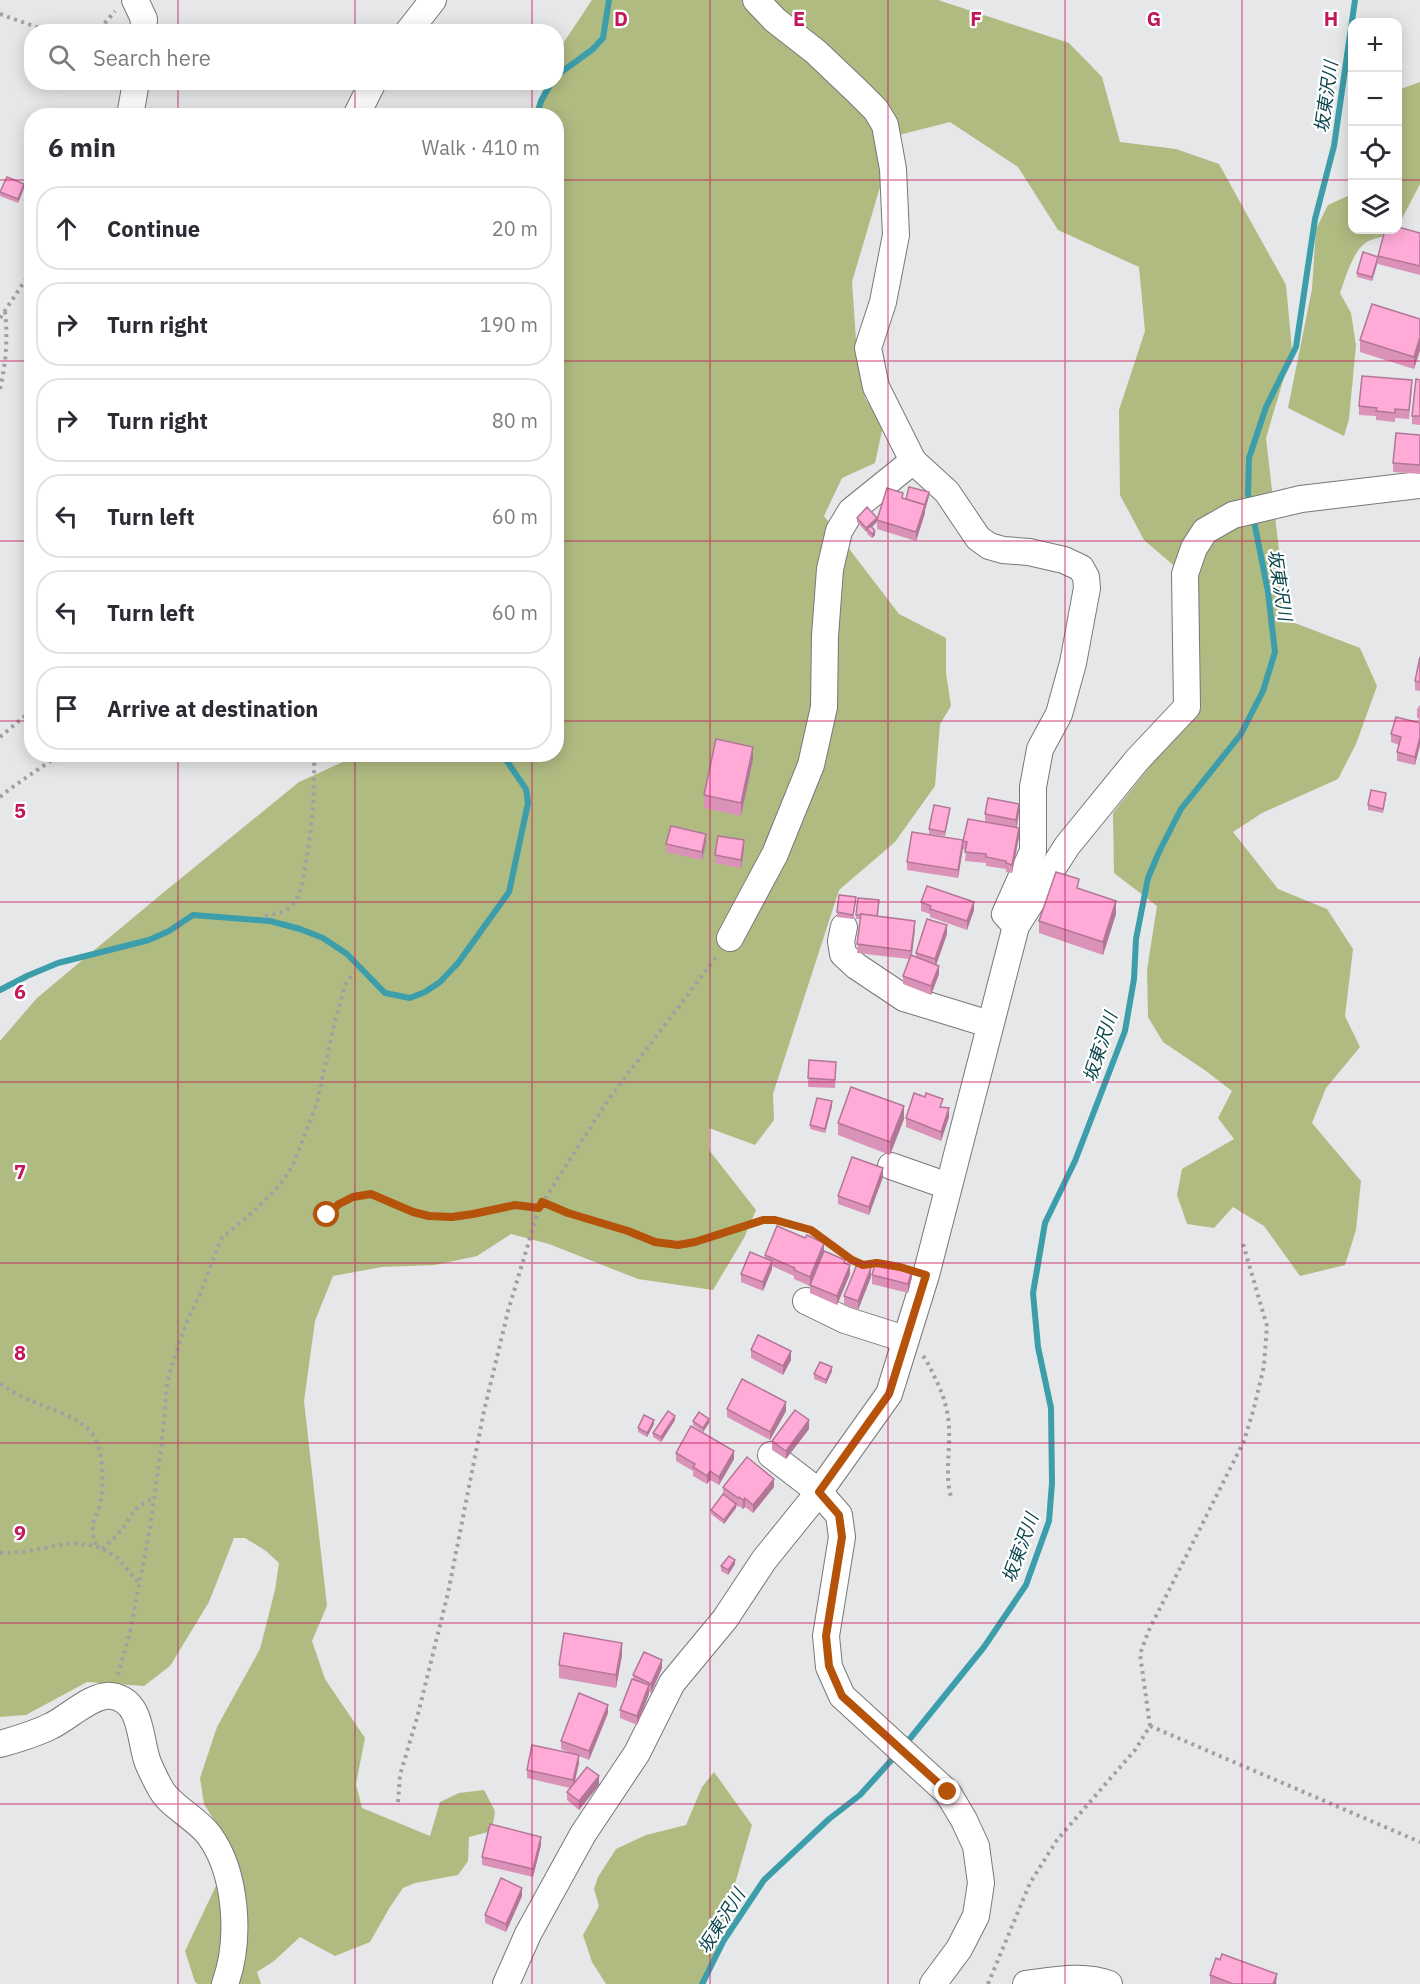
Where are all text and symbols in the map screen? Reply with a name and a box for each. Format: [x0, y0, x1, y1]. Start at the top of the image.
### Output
text: D [614, 5, 628, 32]
text: E [793, 5, 805, 32]
text: F [970, 5, 982, 32]
text: G [1147, 5, 1161, 32]
text: H [1324, 5, 1338, 32]
map controls [1348, 18, 1402, 234]
button: + [1348, 18, 1402, 72]
search box [24, 24, 564, 90]
icon: search [45, 41, 78, 74]
text: Search here [93, 43, 211, 72]
water label: 坂東沢川 [1310, 58, 1343, 134]
button: − [1348, 72, 1402, 126]
button: locate [1348, 126, 1402, 180]
text: 6 min [48, 130, 116, 164]
text: Walk · 410 m [422, 134, 540, 161]
button: layers [1348, 180, 1402, 234]
icon: ahead [50, 212, 83, 245]
text: Continue [107, 214, 200, 243]
text: 20 m [492, 215, 538, 242]
icon: right [50, 308, 83, 341]
text: Turn right [107, 310, 208, 339]
text: 190 m [480, 311, 538, 338]
icon: right [50, 404, 83, 437]
text: Turn right [107, 406, 208, 435]
text: 80 m [492, 407, 538, 434]
icon: left [50, 500, 83, 533]
text: Turn left [107, 502, 195, 531]
text: 60 m [492, 503, 538, 530]
water label: 坂東沢川 [1263, 548, 1297, 624]
icon: left [50, 596, 83, 629]
text: Turn left [107, 598, 195, 627]
text: 60 m [492, 599, 538, 626]
icon: arrive [50, 692, 83, 725]
text: Arrive at destination [107, 694, 318, 723]
text: 5 [14, 797, 26, 824]
text: 6 [14, 978, 26, 1005]
water label: 坂東沢川 [1078, 1007, 1123, 1085]
text: 7 [14, 1158, 26, 1185]
route start [313, 1201, 339, 1227]
text: 8 [14, 1339, 26, 1366]
water label: 坂東沢川 [997, 1508, 1044, 1586]
text: 9 [14, 1519, 26, 1546]
route end [934, 1778, 960, 1804]
water label: 坂東沢川 [692, 1883, 751, 1958]

